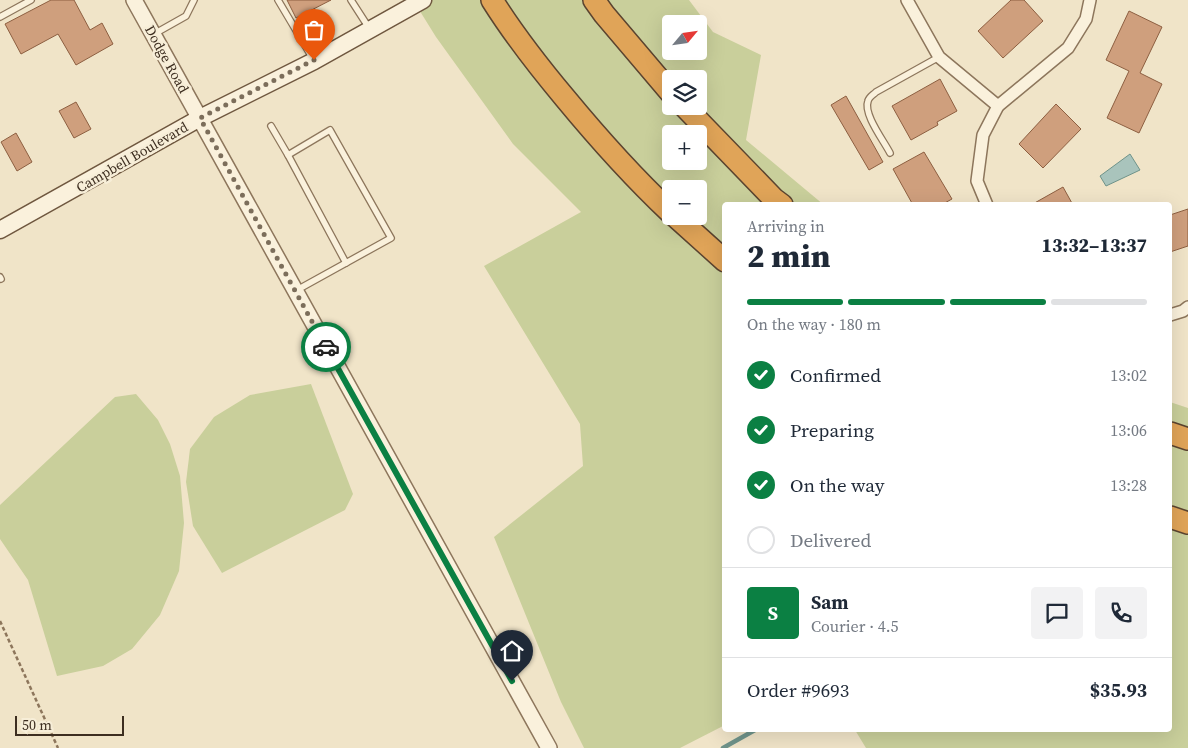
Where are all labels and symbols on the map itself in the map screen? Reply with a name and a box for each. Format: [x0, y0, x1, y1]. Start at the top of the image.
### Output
pin [293, 9, 335, 60]
north arrow [662, 15, 708, 60]
street label: Dodge Road [140, 21, 194, 97]
street label: Campbell Boulevard [72, 117, 192, 197]
courier [301, 322, 351, 372]
pin [491, 630, 533, 681]
scale bar [15, 713, 124, 736]

